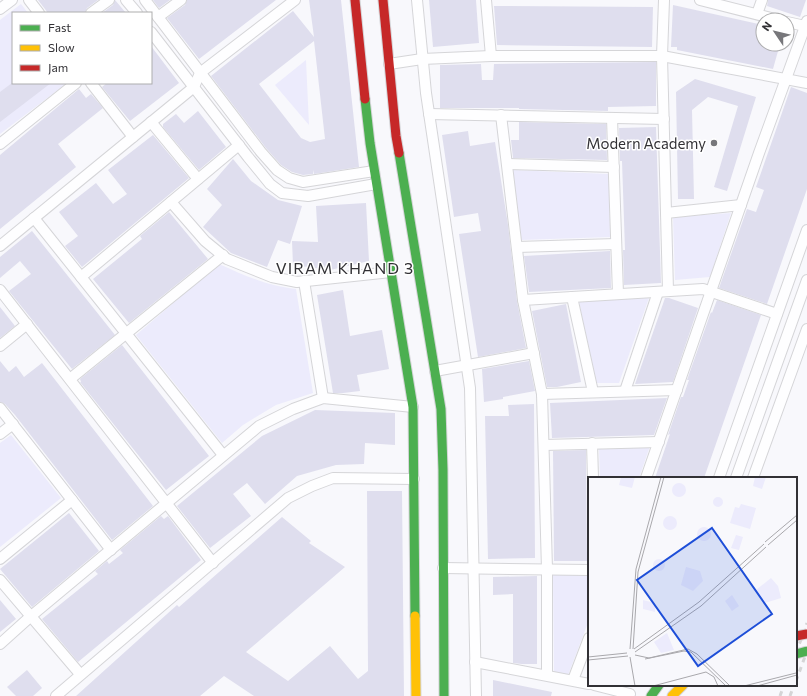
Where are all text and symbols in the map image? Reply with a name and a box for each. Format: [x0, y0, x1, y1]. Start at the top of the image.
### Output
legend [12, 12, 152, 84]
north arrow [755, 12, 795, 52]
text: N [759, 19, 774, 33]
text: Fast [48, 20, 71, 34]
text: Slow [48, 40, 75, 54]
text: Jam [48, 60, 68, 75]
place label: Modern Academy [586, 134, 706, 152]
marker: Modern Academy [709, 138, 719, 148]
district label: VIRAM KHAND 3 [276, 258, 414, 277]
inset map [588, 477, 797, 686]

